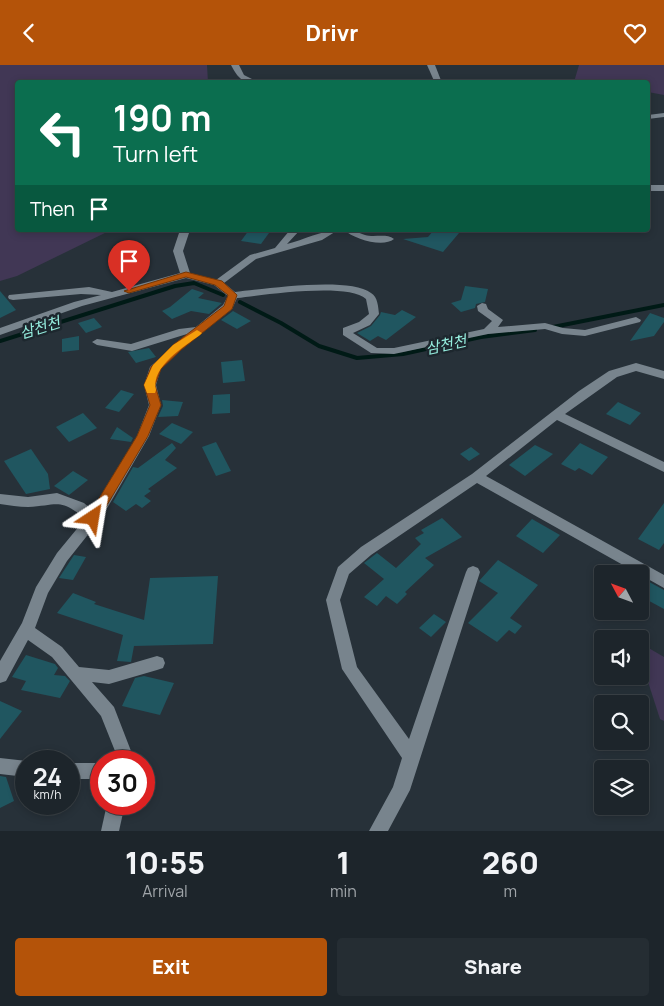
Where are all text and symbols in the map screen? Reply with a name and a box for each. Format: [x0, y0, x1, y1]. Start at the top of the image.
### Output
text: Drivr [306, 18, 358, 48]
icon: back [15, 19, 43, 47]
icon: heart [621, 19, 649, 47]
text: 190 m [113, 94, 212, 142]
icon: left [30, 100, 95, 165]
text: Turn left [113, 139, 198, 169]
icon: arrive [85, 195, 113, 223]
text: Then [30, 196, 75, 222]
pin [108, 240, 150, 291]
icon: arrive [115, 247, 143, 275]
water label: 삼천천 [17, 311, 65, 344]
water label: 삼천천 [423, 329, 470, 359]
position arrow [66, 491, 118, 543]
north arrow [594, 565, 649, 620]
map controls [594, 565, 649, 815]
button: sound [594, 630, 649, 685]
button: search [594, 695, 649, 750]
speed limit sign: 30 [90, 750, 155, 815]
text: 24 [33, 759, 62, 794]
button: layers [594, 760, 649, 815]
text: km/h [34, 786, 61, 803]
text: 10:55 [125, 842, 205, 883]
text: 1 [337, 842, 350, 883]
text: 260 [482, 842, 539, 883]
text: Arrival [142, 880, 188, 902]
text: min [330, 880, 357, 902]
text: m [504, 880, 517, 902]
button: Exit [15, 938, 327, 996]
button: Share [337, 938, 649, 996]

